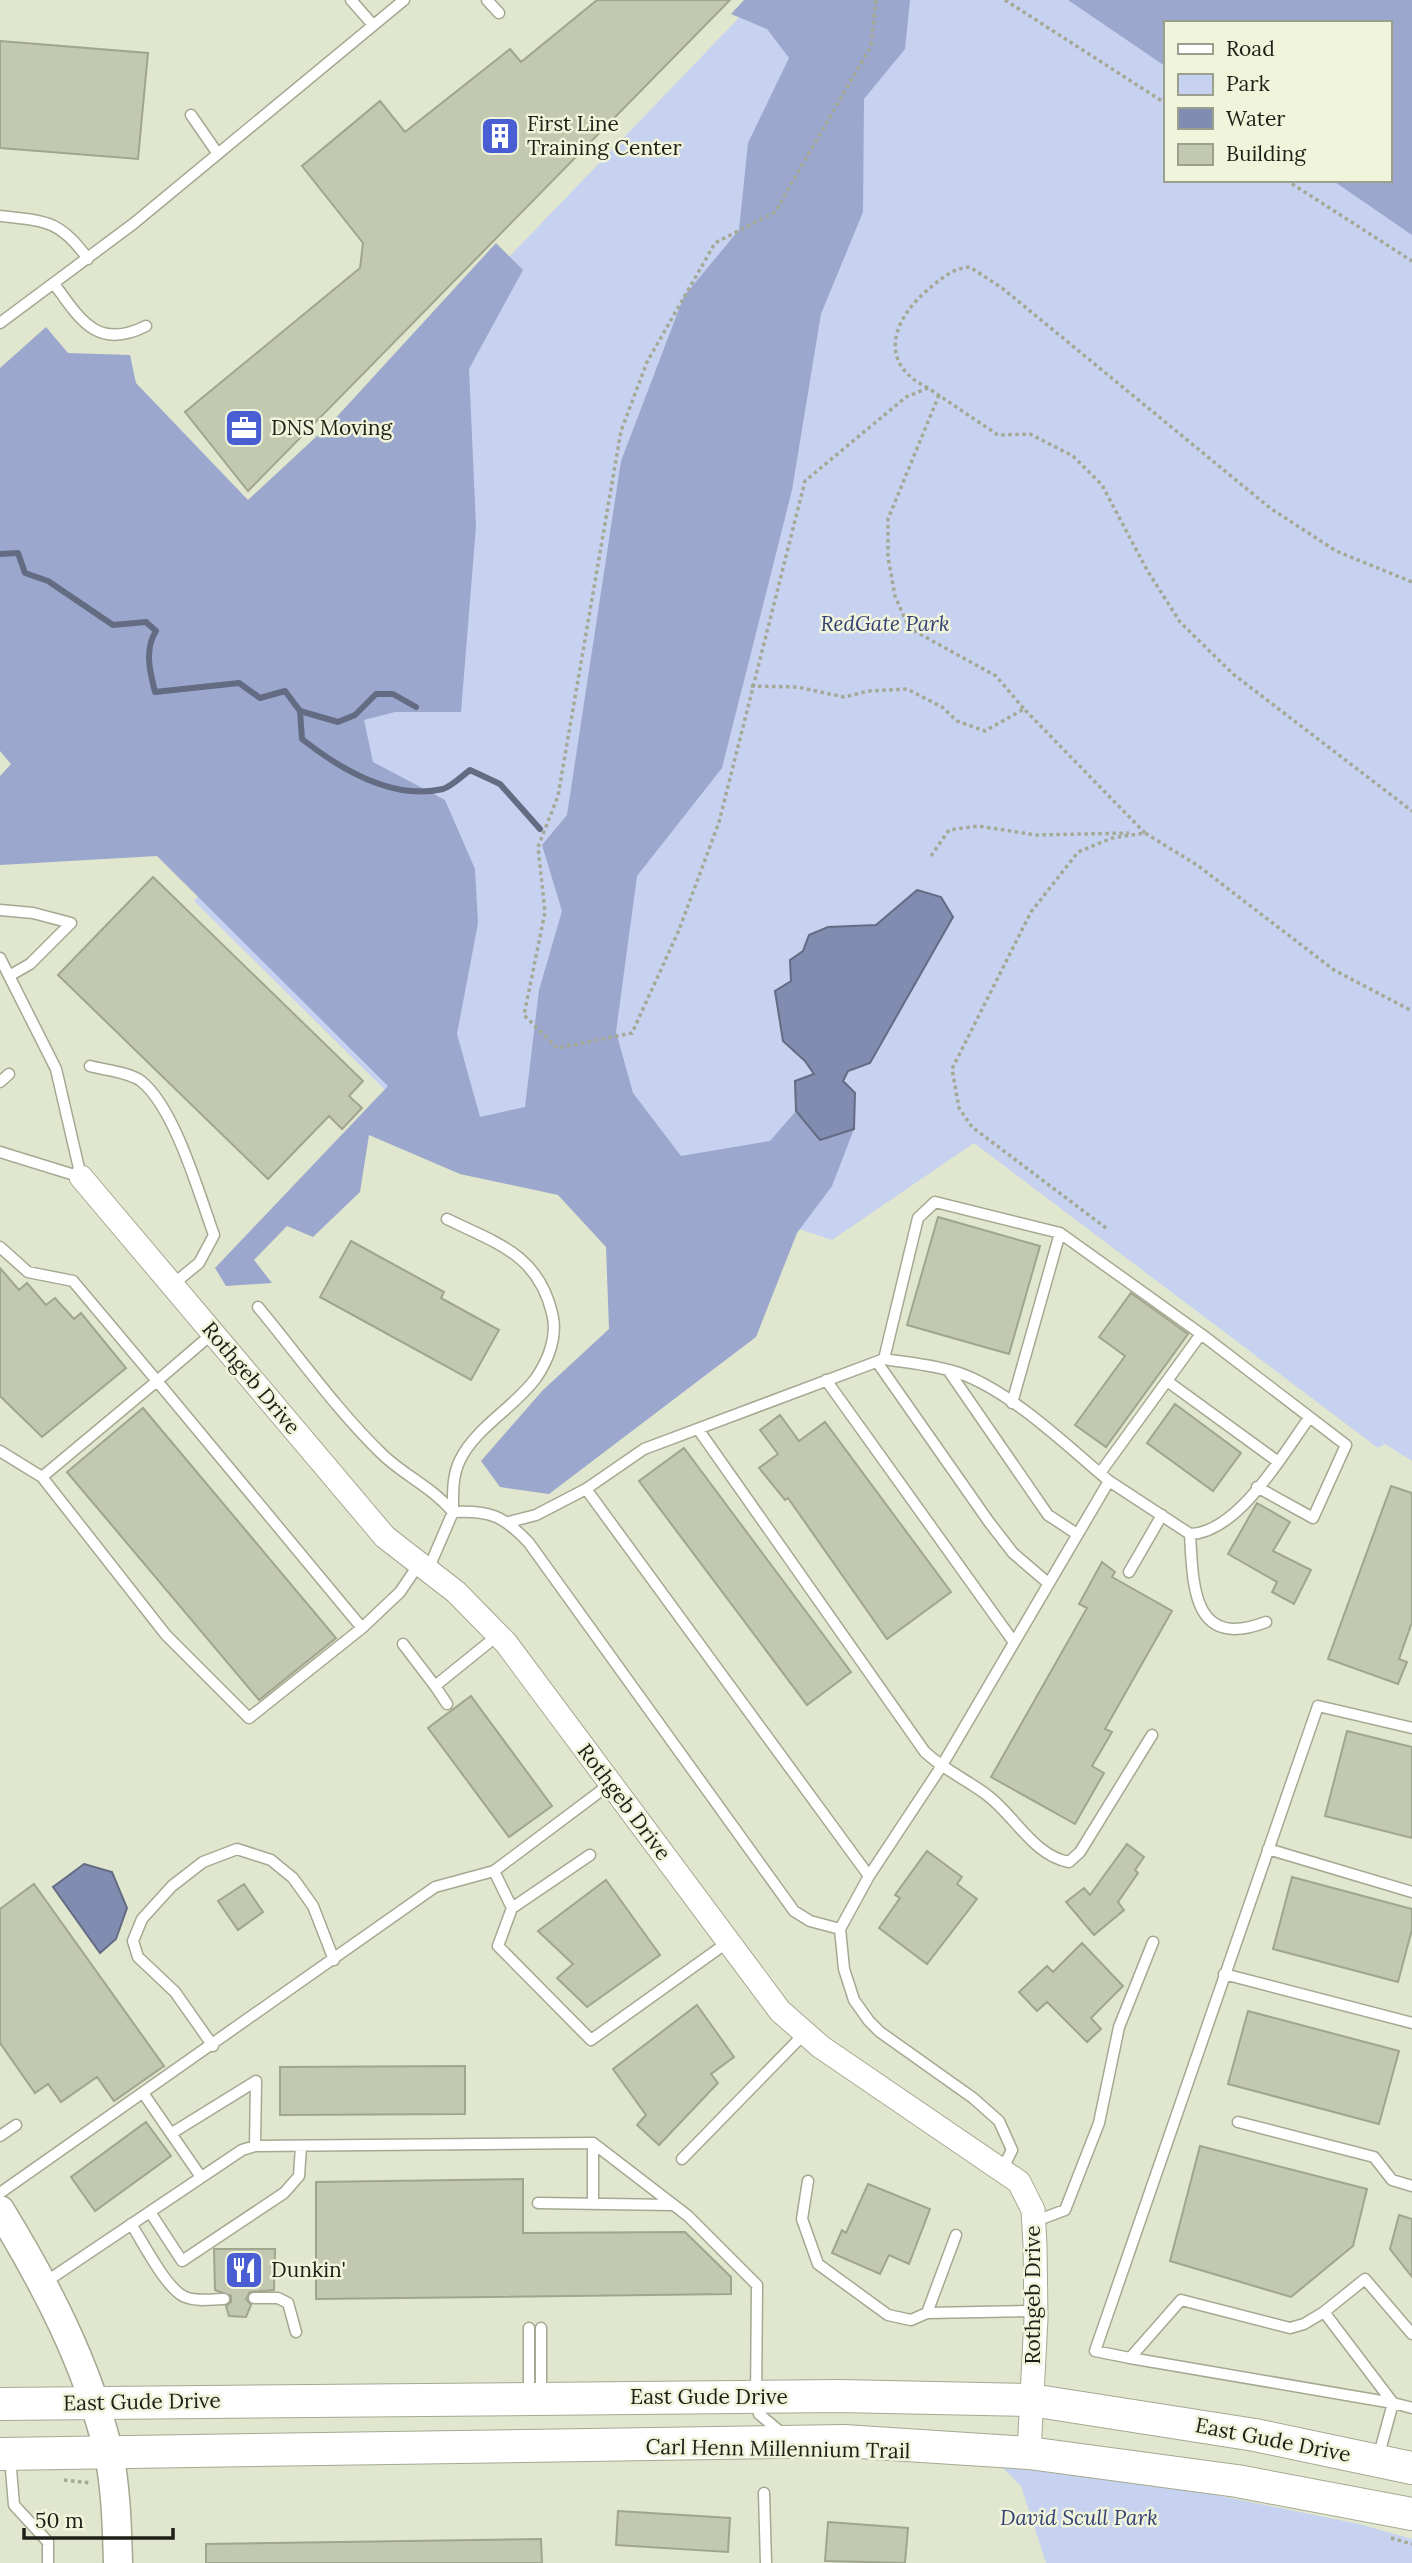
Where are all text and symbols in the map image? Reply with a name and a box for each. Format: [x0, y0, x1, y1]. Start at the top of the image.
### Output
legend [1164, 21, 1391, 182]
text: Road [1226, 35, 1275, 62]
text: Park [1226, 70, 1270, 97]
text: Water [1226, 105, 1285, 132]
place label: First Line Training Center [527, 110, 682, 161]
building icon: First Line Training Center [479, 115, 521, 157]
text: Building [1226, 140, 1306, 167]
office icon: DNS Moving [223, 407, 265, 449]
place label: DNS Moving [271, 414, 392, 441]
park label: RedGate Park [820, 610, 950, 637]
street label: Rothgeb Drive [196, 1316, 306, 1440]
street label: Rothgeb Drive [572, 1738, 677, 1865]
street label: Rothgeb Drive [1019, 2225, 1046, 2365]
restaurant icon: Dunkin' [223, 2249, 265, 2291]
place label: Dunkin' [271, 2256, 346, 2283]
street label: East Gude Drive [630, 2383, 788, 2410]
street label: East Gude Drive [63, 2387, 221, 2416]
street label: East Gude Drive [1193, 2411, 1353, 2468]
street label: Carl Henn Millennium Trail [645, 2433, 911, 2464]
scale bar [24, 2496, 173, 2540]
park label: David Scull Park [1000, 2504, 1158, 2531]
text: 50 m [35, 2507, 84, 2534]

